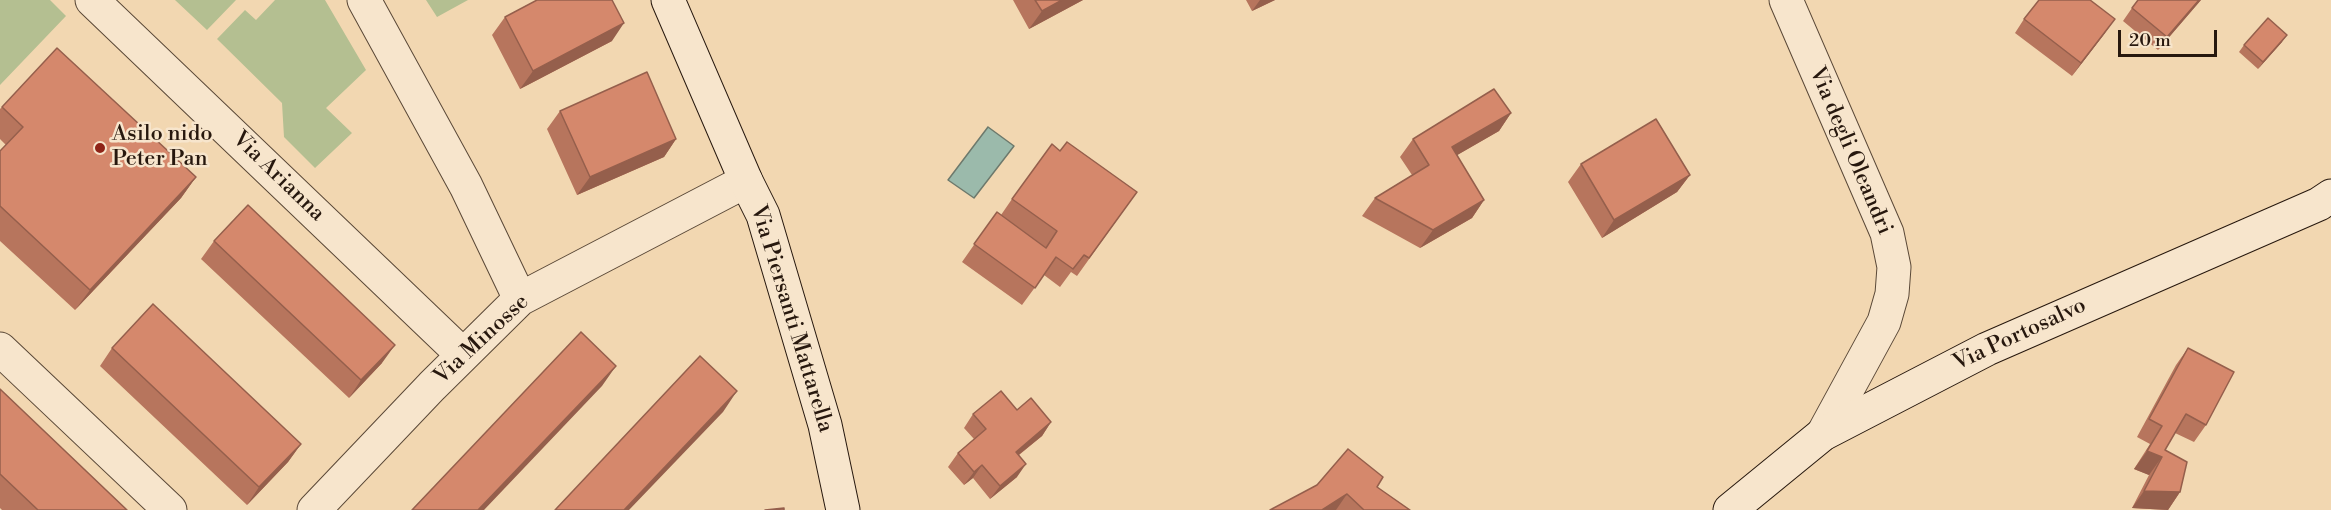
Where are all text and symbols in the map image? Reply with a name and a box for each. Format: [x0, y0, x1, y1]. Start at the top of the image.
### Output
scale bar [2121, 18, 2220, 56]
text: 20 m [2129, 29, 2171, 52]
street label: Via degli Oleandri [1803, 63, 1897, 239]
place label: Asilo nido Peter Pan [112, 122, 213, 174]
street label: Via Arianna [226, 126, 330, 228]
marker: Asilo nido Peter Pan [93, 141, 107, 155]
street label: Via Piersanti Mattarella [744, 202, 838, 436]
street label: Via Minosse [429, 289, 535, 391]
street label: Via Portosalvo [1949, 293, 2091, 377]

